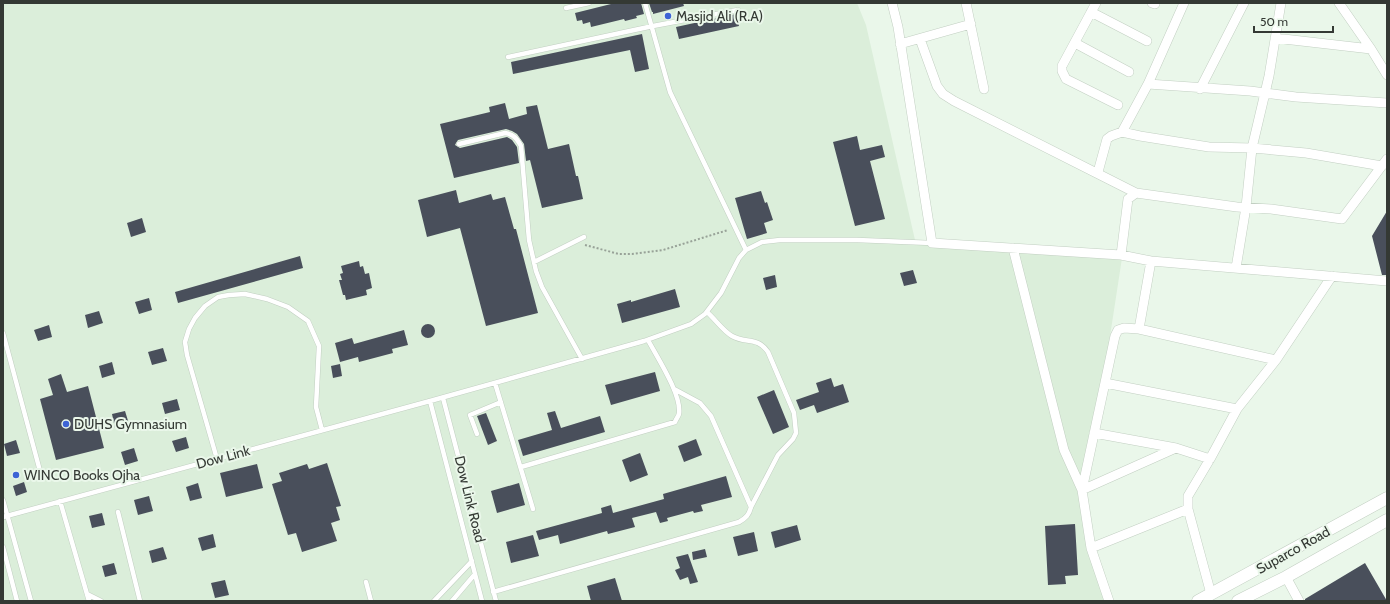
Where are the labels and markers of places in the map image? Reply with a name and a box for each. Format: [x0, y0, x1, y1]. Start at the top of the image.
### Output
place label: Masjid Ali (R.A) [676, 7, 763, 25]
marker: Masjid Ali (R.A) [663, 11, 673, 21]
place label: DUHS Gymnasium [74, 415, 187, 433]
marker: DUHS Gymnasium [61, 419, 71, 429]
place label: WINCO Books Ojha [24, 466, 140, 484]
marker: WINCO Books Ojha [11, 470, 21, 480]

